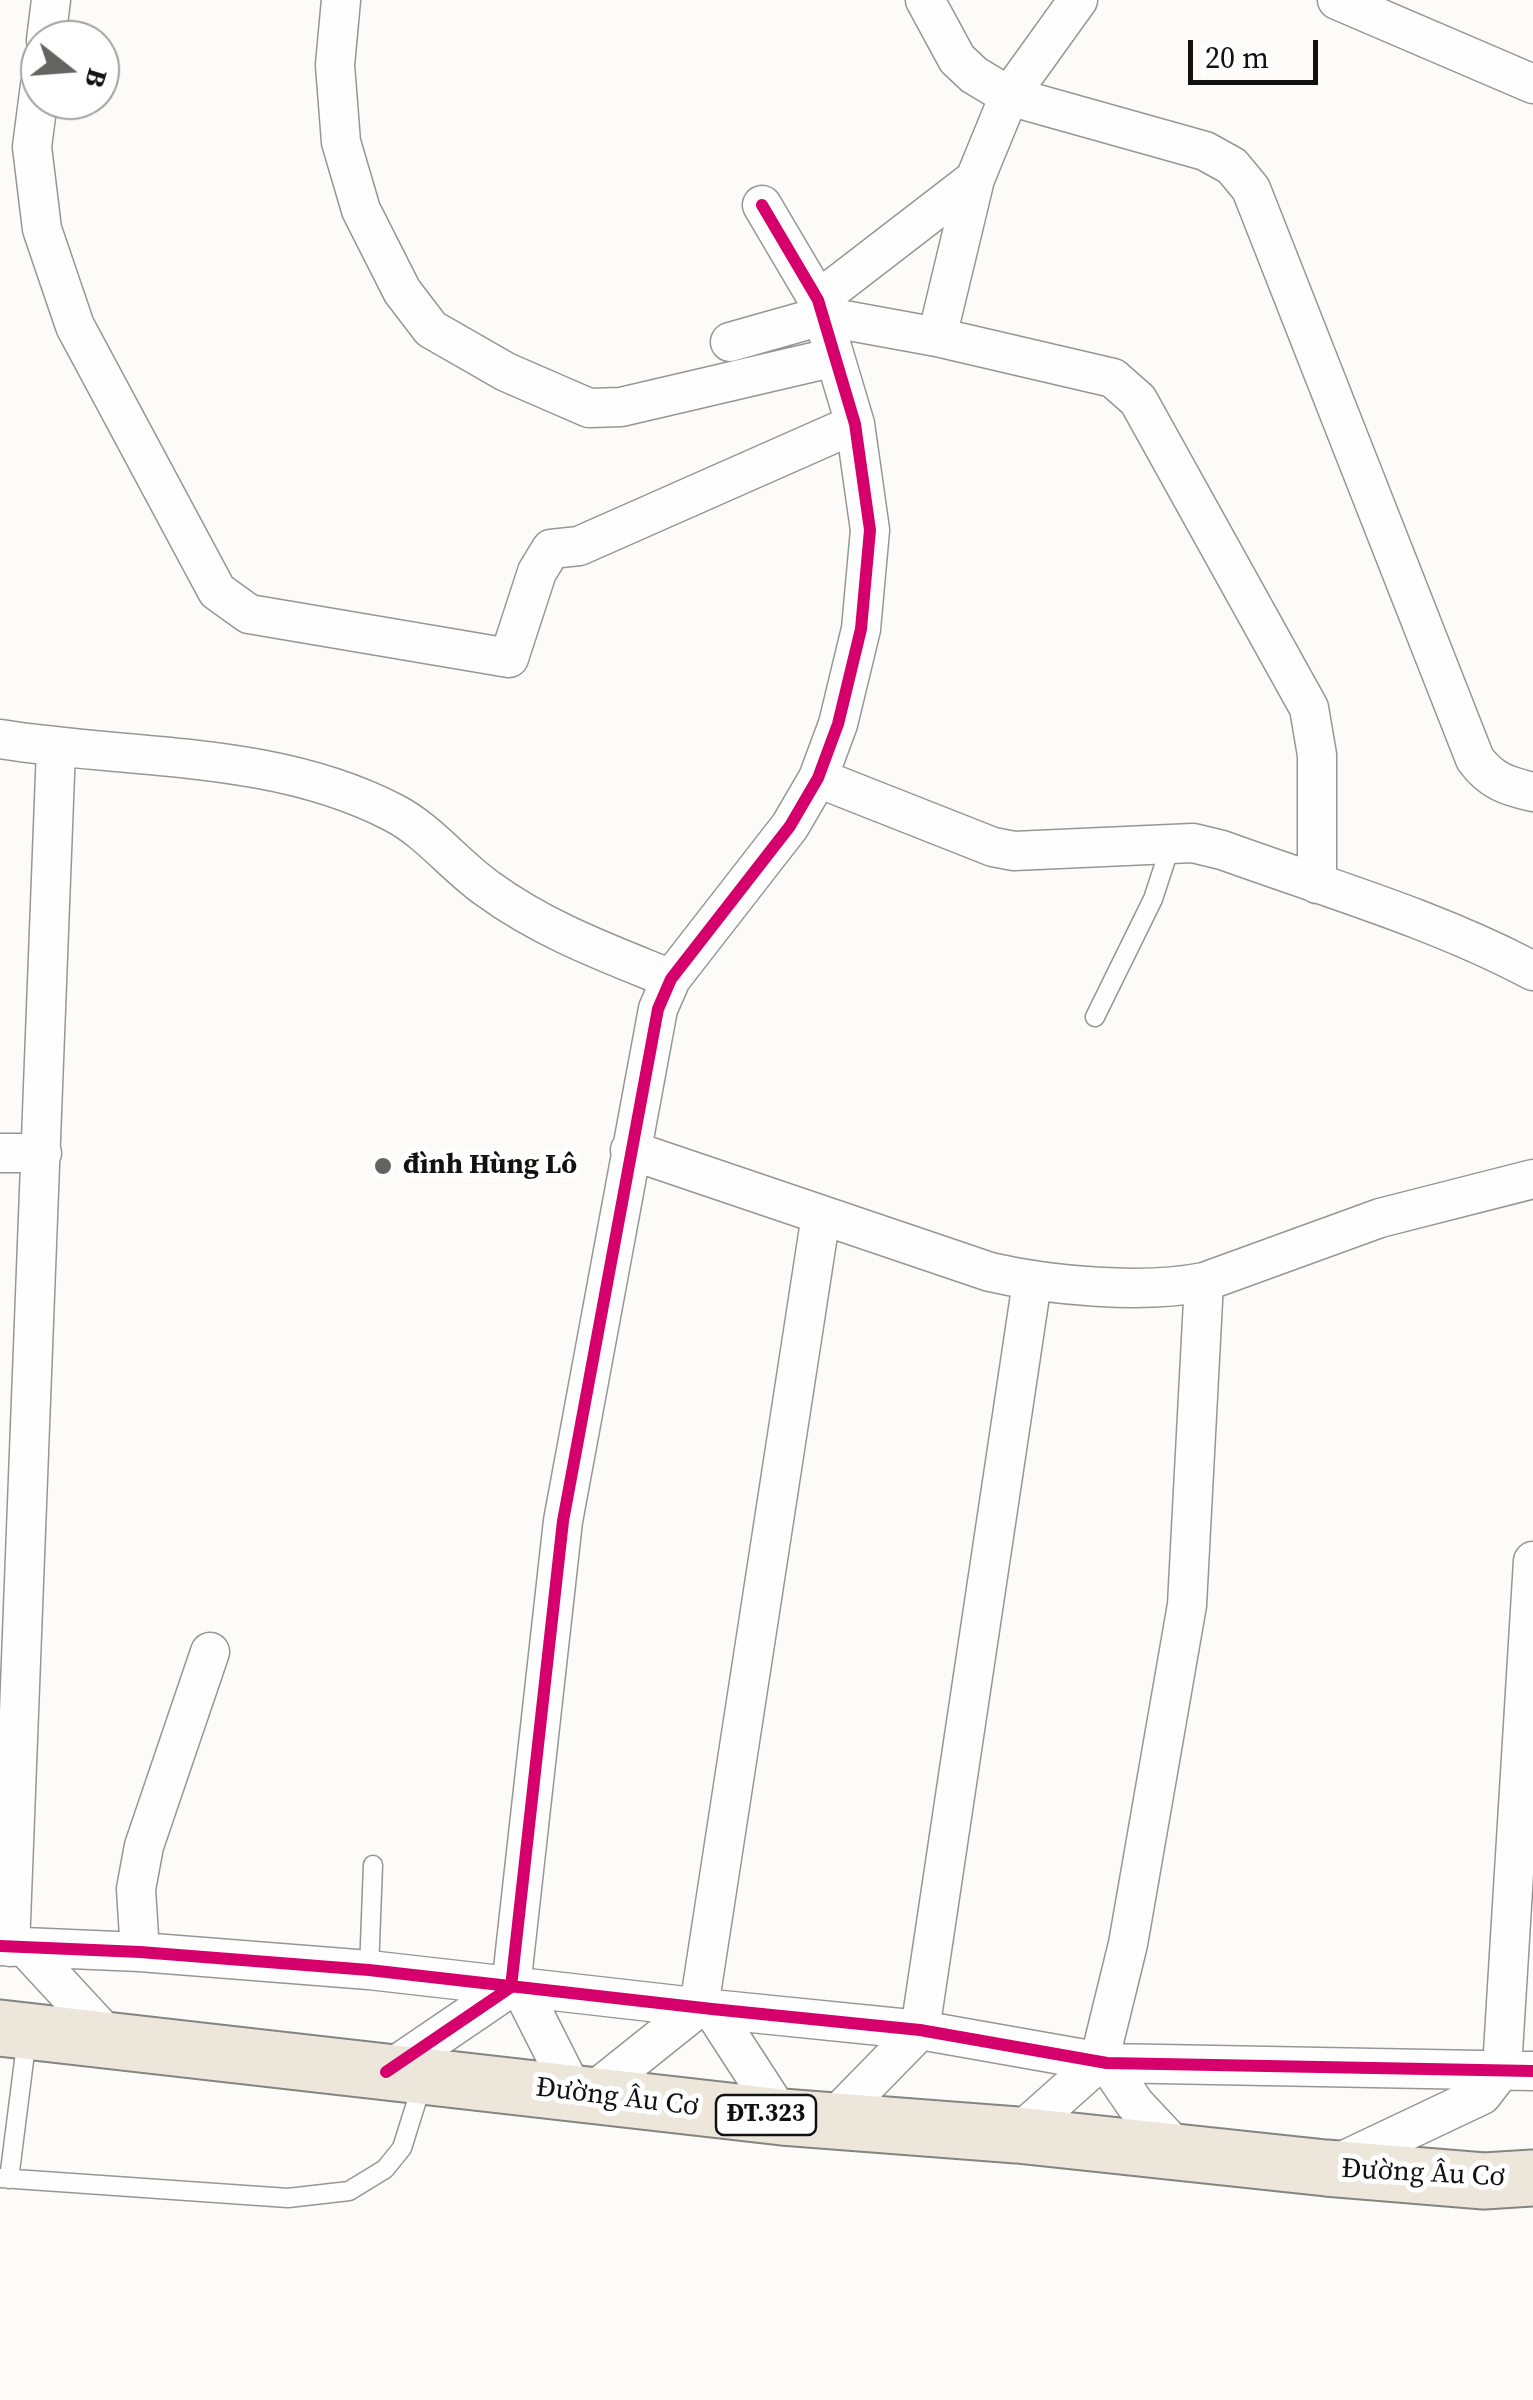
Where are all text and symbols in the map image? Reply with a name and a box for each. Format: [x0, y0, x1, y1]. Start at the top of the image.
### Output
north arrow [20, 20, 120, 120]
scale bar [1193, 20, 1323, 82]
text: 20 m [1205, 37, 1269, 78]
text: B [76, 64, 118, 92]
place label: đình Hùng Lô [403, 1149, 577, 1183]
marker: đình Hùng Lô [372, 1155, 394, 1177]
street label: Đường Âu Cơ [534, 2071, 700, 2125]
road number: ĐT.323 [716, 2095, 816, 2135]
street label: Đường Âu Cơ [1341, 2153, 1505, 2195]

